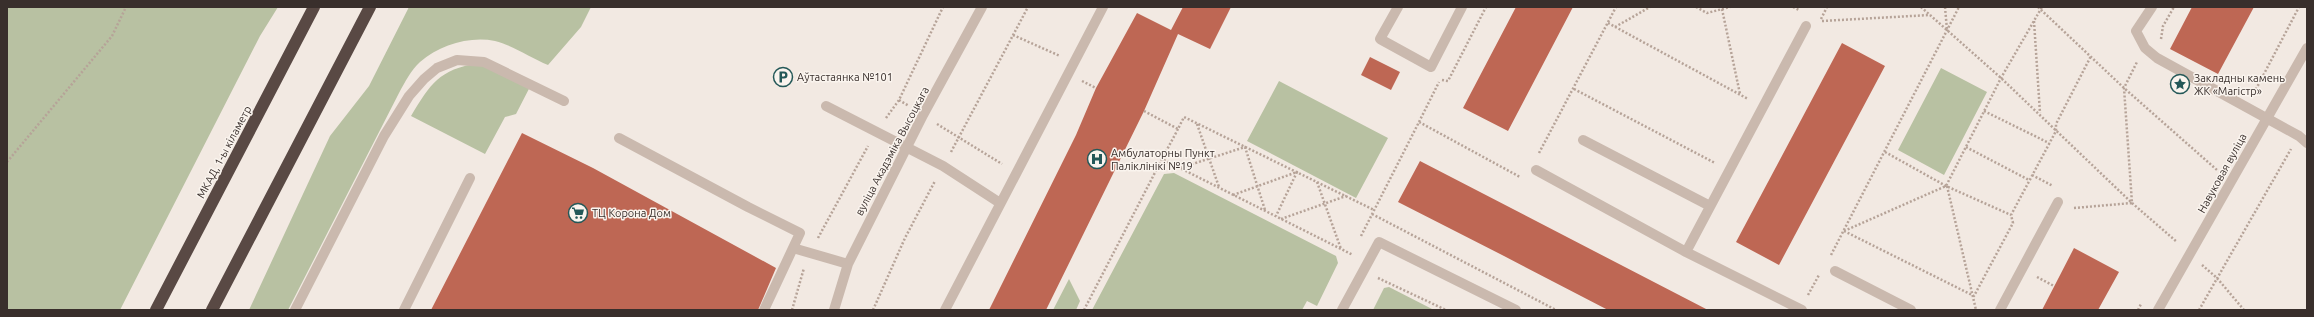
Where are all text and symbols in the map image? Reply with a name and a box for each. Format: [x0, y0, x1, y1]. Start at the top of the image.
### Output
parking icon: Аўтастаянка №101 [772, 66, 794, 88]
place label: Аўтастаянка №101 [797, 71, 893, 83]
place label: Закладны камень ЖК «Магістр» [2194, 72, 2285, 97]
place icon: Закладны камень ЖК «Магістр» [2169, 73, 2191, 95]
street label: вуліца Акадэміка Высоцкага [853, 85, 931, 217]
street label: МКАД, 1-ы кіламетр [195, 104, 253, 200]
street label: Навуковая вуліца [2195, 131, 2249, 215]
place label: Амбулаторны Пункт Паліклінікі №19 [1111, 147, 1215, 172]
hospital icon: Амбулаторны Пункт Паліклінікі №19 [1086, 148, 1108, 170]
supermarket icon: ТЦ Корона Дом [567, 202, 589, 224]
place label: ТЦ Корона Дом [592, 207, 671, 219]

